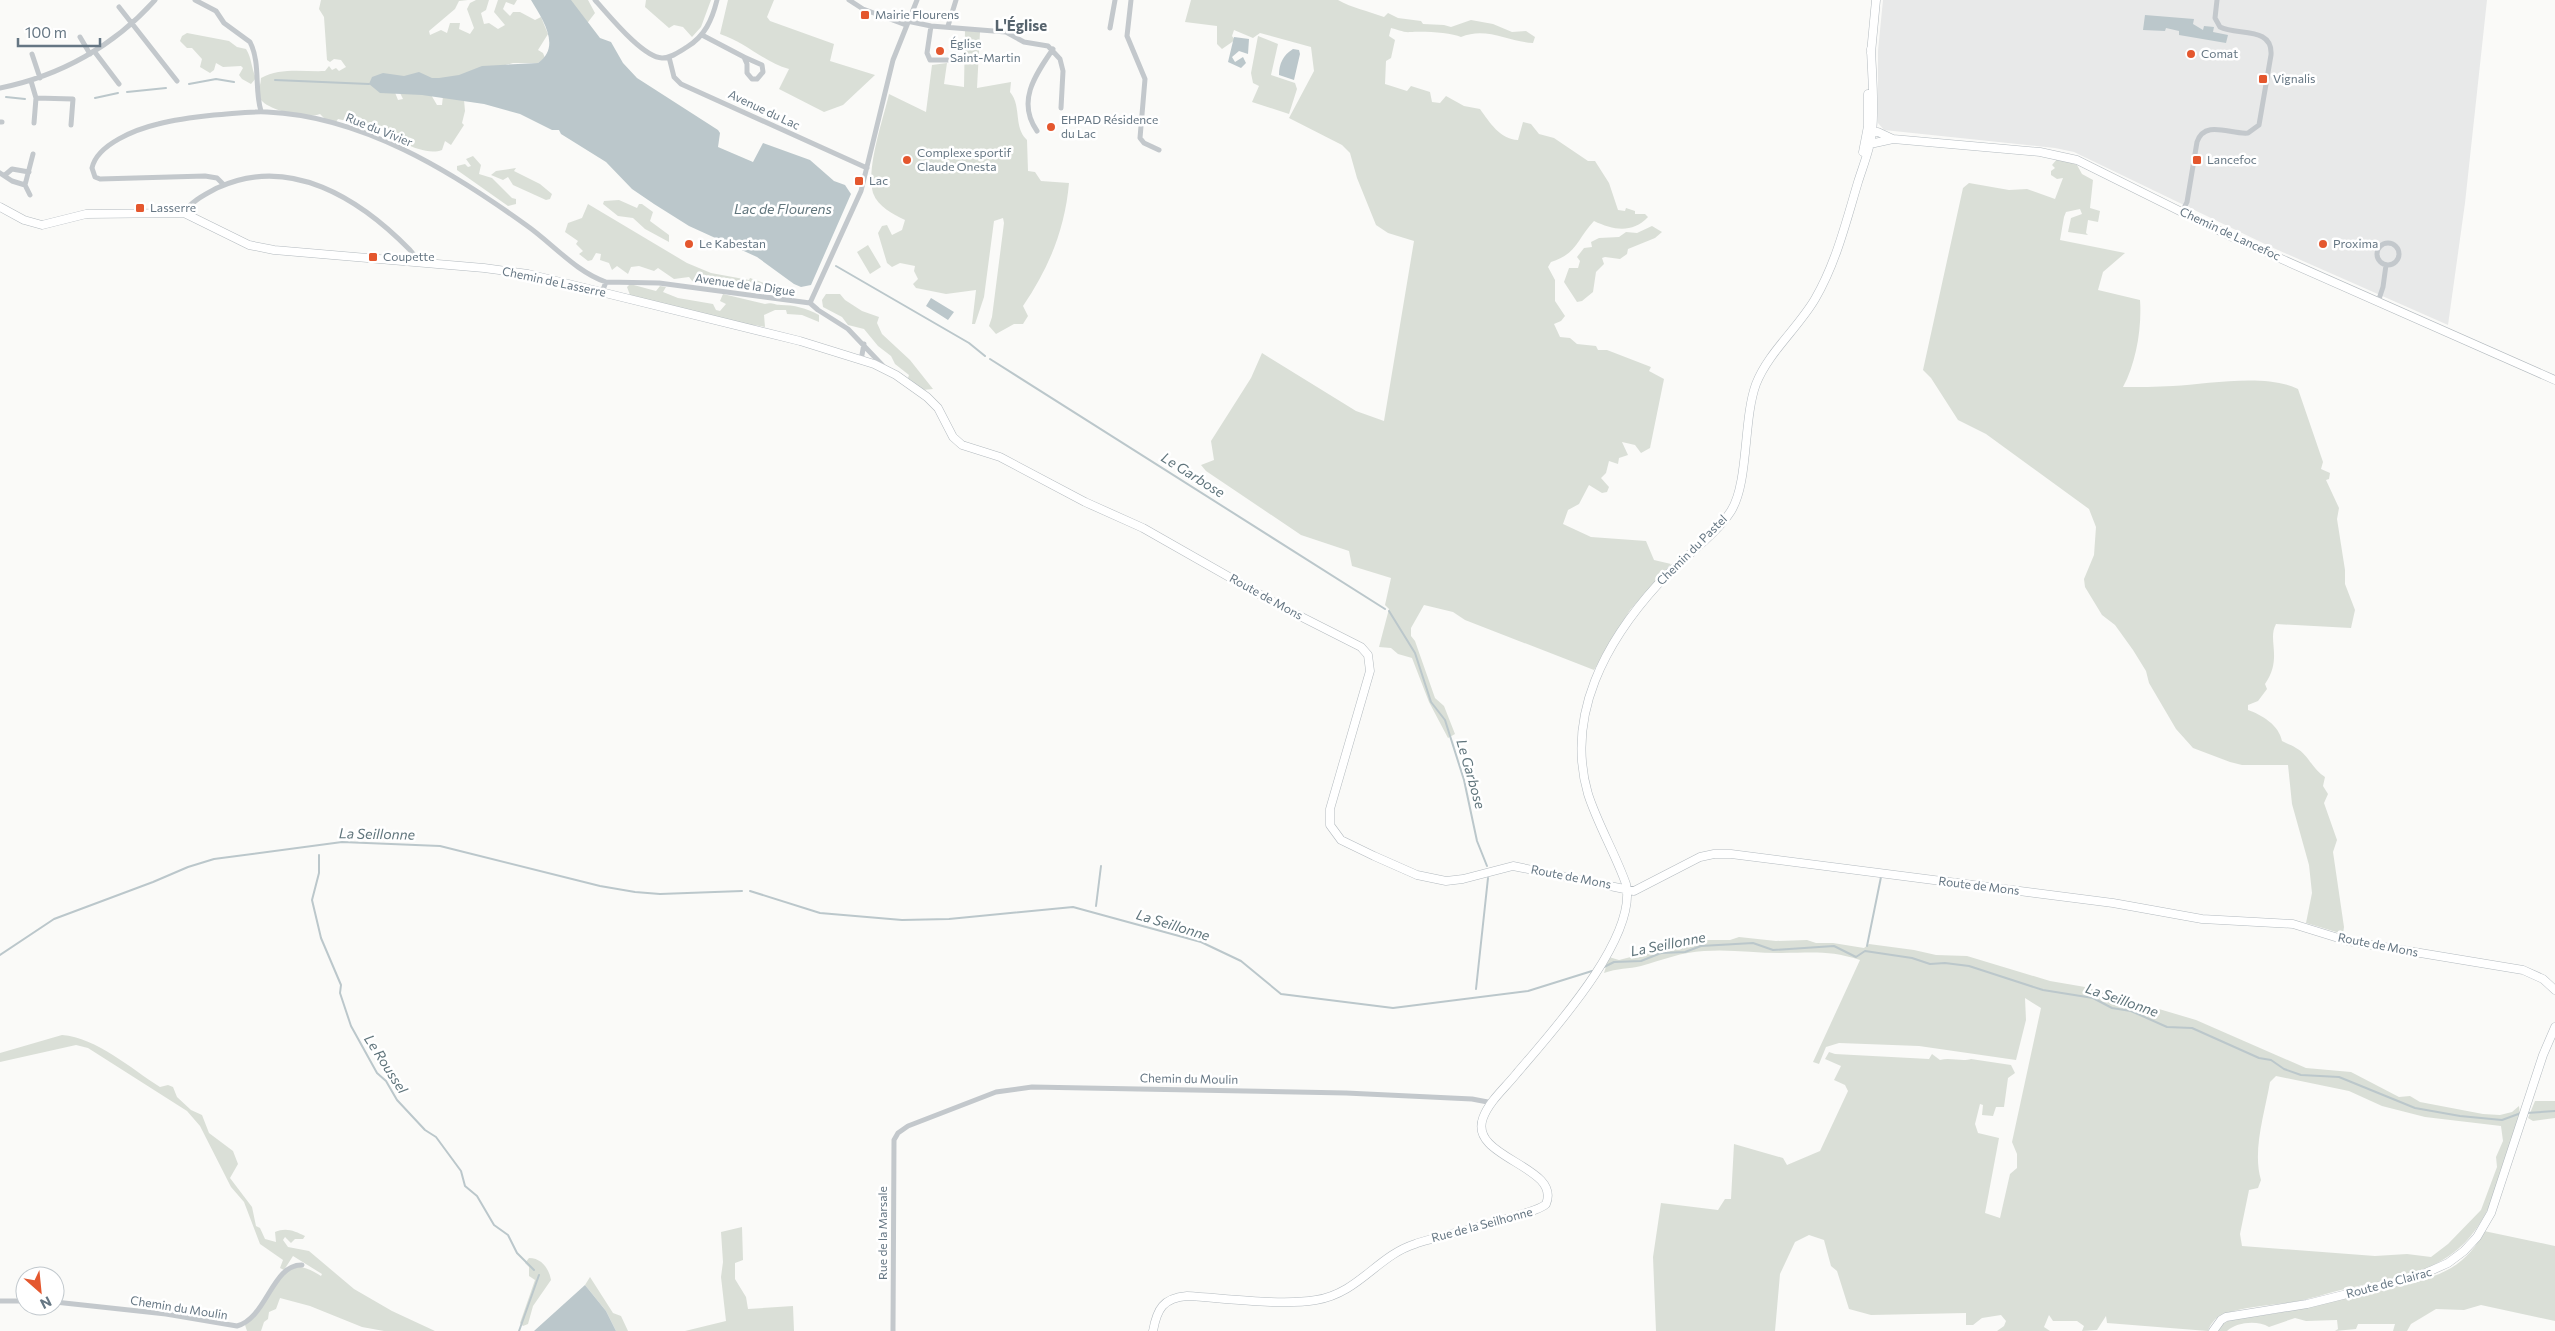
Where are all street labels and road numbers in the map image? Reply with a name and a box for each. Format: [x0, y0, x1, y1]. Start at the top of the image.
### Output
street label: Avenue du Lac [726, 86, 802, 132]
street label: Rue du Vivier [344, 109, 415, 149]
street label: Chemin de Lancefoc [2178, 204, 2283, 263]
street label: Chemin de Lasserre [501, 263, 607, 299]
street label: Avenue de la Digue [694, 270, 796, 298]
street label: Chemin du Pastel [1653, 511, 1729, 587]
street label: Route de Mons [1227, 570, 1306, 622]
street label: Route de Mons [1530, 861, 1613, 891]
street label: Route de Mons [1938, 873, 2020, 897]
street label: Route de Mons [2337, 929, 2420, 959]
street label: Chemin du Moulin [1140, 1070, 1238, 1086]
street label: Rue de la Marsale [875, 1186, 889, 1280]
street label: Rue de la Seilhonne [1430, 1204, 1534, 1244]
street label: Route de Clairac [2344, 1264, 2433, 1300]
street label: Chemin du Moulin [129, 1292, 229, 1322]

